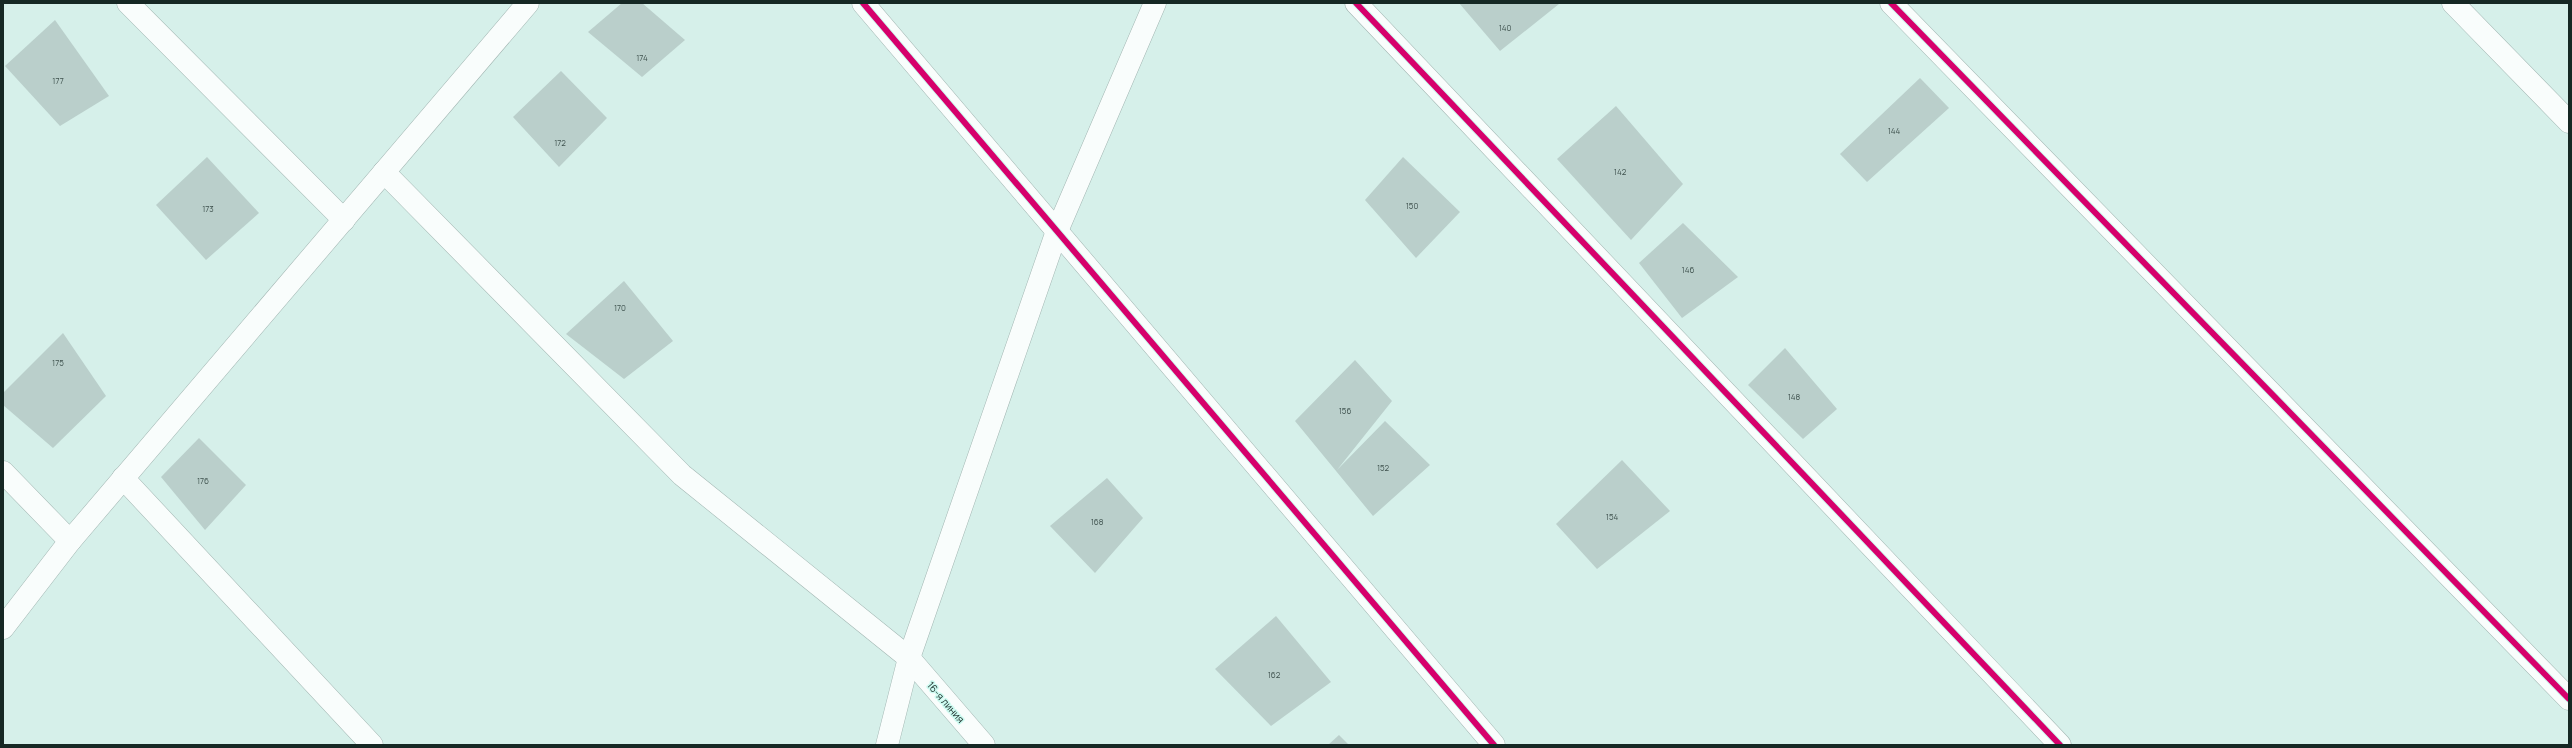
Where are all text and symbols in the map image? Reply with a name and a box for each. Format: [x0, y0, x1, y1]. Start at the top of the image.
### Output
house number: 140 [1499, 22, 1511, 33]
house number: 174 [636, 52, 648, 63]
house number: 177 [52, 75, 64, 86]
house number: 144 [1888, 125, 1901, 136]
house number: 172 [554, 137, 566, 148]
house number: 142 [1614, 166, 1627, 177]
house number: 150 [1406, 200, 1418, 211]
house number: 173 [202, 203, 214, 214]
house number: 146 [1682, 264, 1694, 275]
house number: 170 [614, 302, 626, 313]
house number: 175 [52, 357, 64, 368]
house number: 148 [1788, 391, 1801, 402]
house number: 156 [1339, 405, 1351, 416]
house number: 152 [1377, 462, 1389, 473]
house number: 176 [197, 475, 209, 486]
house number: 154 [1606, 511, 1619, 522]
house number: 168 [1091, 516, 1104, 527]
house number: 162 [1268, 669, 1281, 680]
street label: 16-я линия [924, 678, 968, 726]

